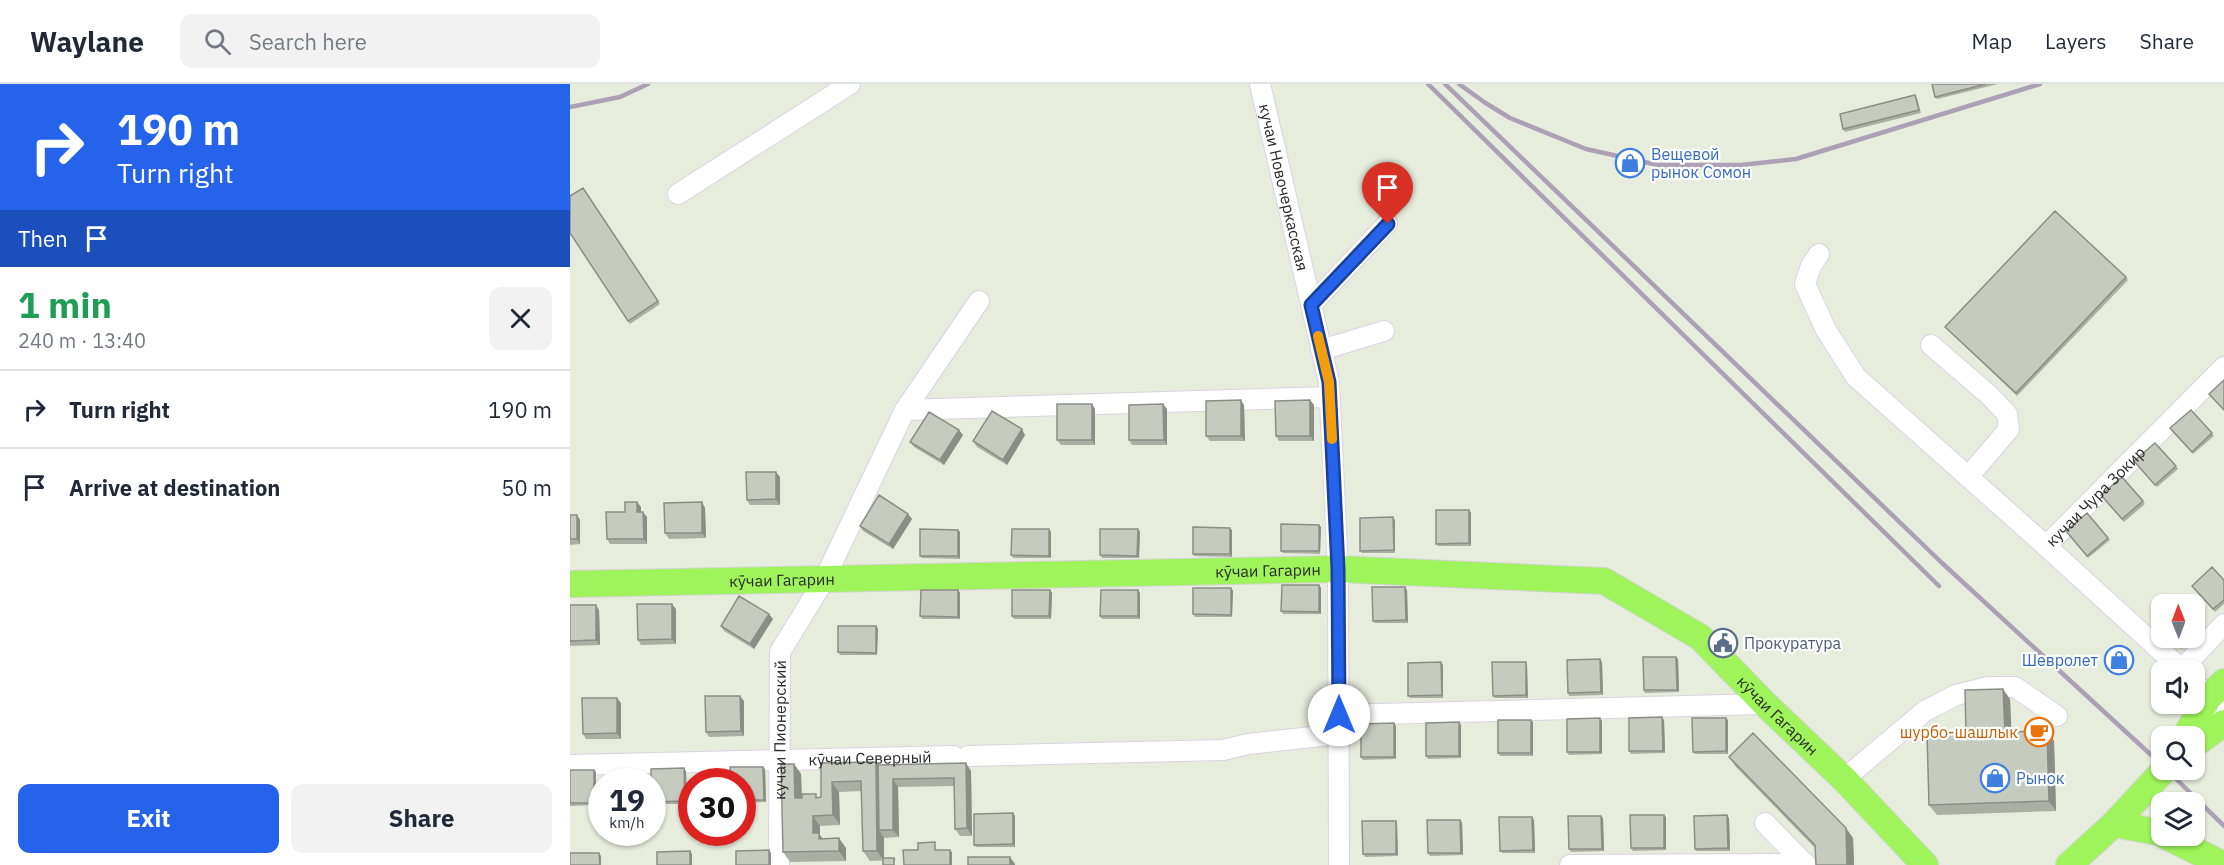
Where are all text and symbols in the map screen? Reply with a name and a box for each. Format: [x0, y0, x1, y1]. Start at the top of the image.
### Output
search box [180, 14, 600, 68]
text: Waylane [30, 23, 144, 60]
icon: search [201, 25, 234, 58]
text: Search here [249, 27, 367, 56]
text: Map [1972, 27, 2012, 55]
text: Layers [2045, 27, 2107, 55]
text: Share [2140, 27, 2194, 55]
text: 190 m [117, 102, 240, 157]
street label: кучаи Новочеркасская [1255, 102, 1313, 273]
icon: right [18, 108, 96, 186]
place label: Вещевой рынок Сомон [1651, 144, 1751, 182]
shop icon: Вещевой рынок Сомон [1614, 147, 1646, 179]
text: Turn right [117, 155, 234, 190]
pin [1362, 162, 1413, 224]
icon: arrive [1371, 171, 1404, 204]
icon: arrive [80, 222, 113, 255]
text: Then [18, 224, 68, 253]
text: 1 min [18, 281, 112, 328]
button: close [489, 287, 552, 350]
text: 240 m · 13:40 [18, 327, 146, 354]
icon: right [18, 393, 51, 426]
text: Turn right [69, 395, 170, 424]
text: 190 m [488, 395, 552, 424]
street label: кучаи Чура Зокир [2041, 442, 2149, 551]
icon: arrive [18, 471, 51, 504]
text: Arrive at destination [69, 473, 280, 502]
text: 50 m [501, 473, 552, 502]
street label: кӯчаи Гагарин [1215, 559, 1321, 581]
street label: кӯчаи Гагарин [729, 569, 835, 591]
north arrow [2151, 594, 2205, 648]
map controls [2151, 594, 2205, 846]
public building icon: Прокуратура [1707, 627, 1739, 659]
place label: Прокуратура [1744, 633, 1842, 653]
shop icon: Шевролет [2103, 644, 2135, 676]
place label: Шевролет [2022, 650, 2098, 670]
street label: кучаи Пионерский [769, 660, 790, 800]
button: sound [2151, 660, 2205, 714]
street label: кӯчаи Гагарин [1733, 671, 1823, 759]
position arrow [1307, 683, 1371, 747]
cafe icon: шурбо-шашлык [2023, 716, 2055, 748]
place label: шурбо-шашлык [1900, 722, 2018, 742]
button: search [2151, 726, 2205, 780]
street label: кӯчаи Северный [808, 747, 932, 769]
shop icon: Рынок [1979, 762, 2011, 794]
speed limit sign: 30 [678, 768, 756, 846]
place label: Рынок [2016, 768, 2065, 788]
text: 19 [609, 780, 645, 819]
button: Exit [18, 784, 279, 853]
button: Share [291, 784, 552, 853]
button: layers [2151, 792, 2205, 846]
text: km/h [609, 813, 645, 832]

